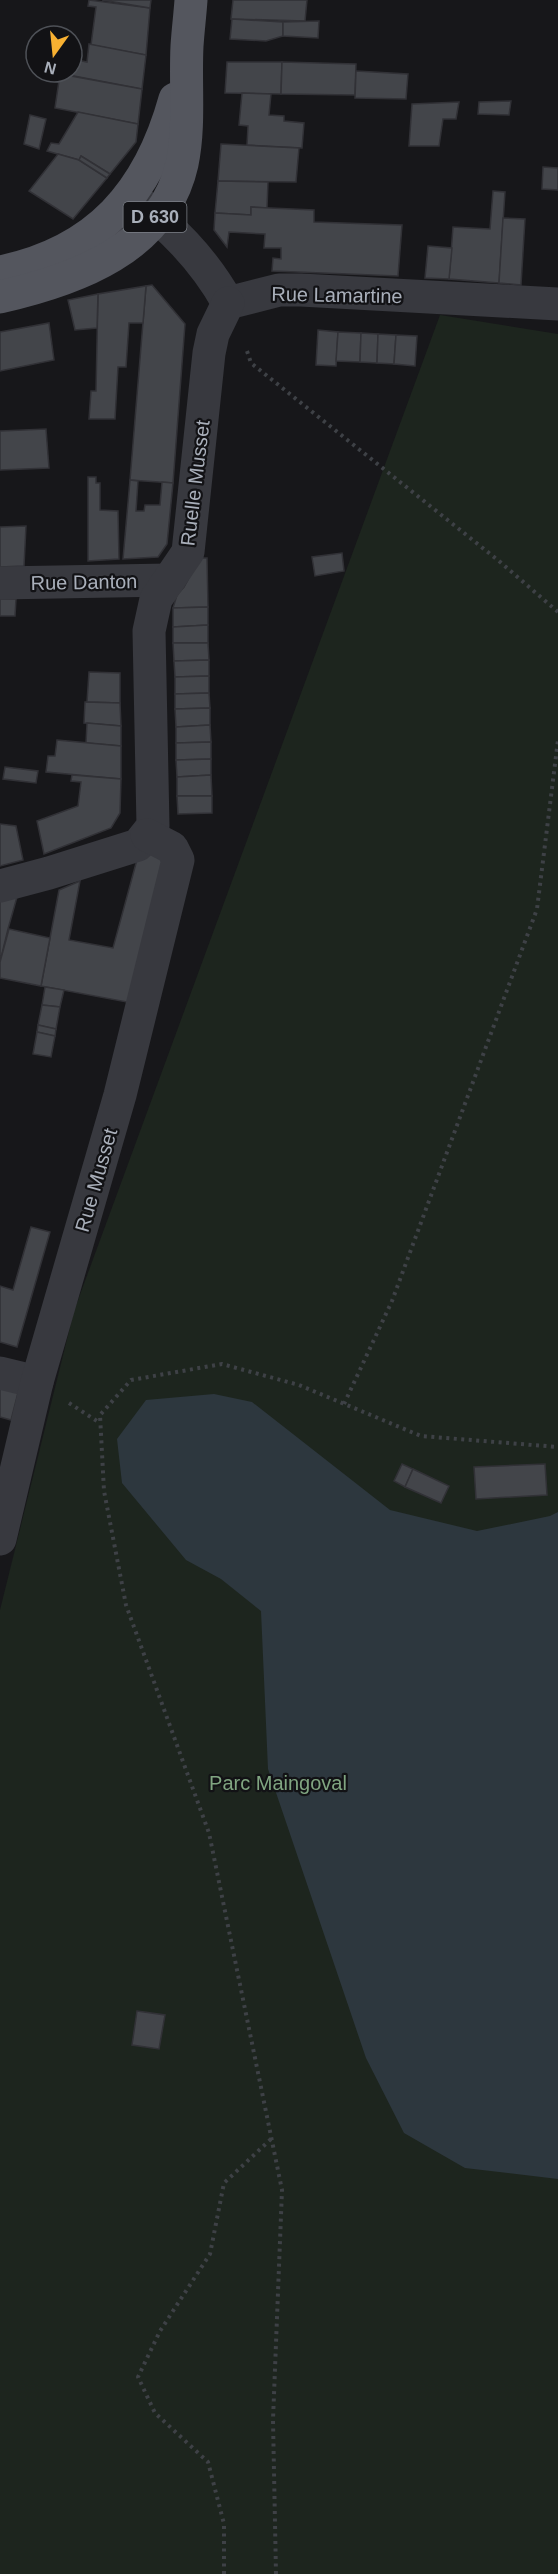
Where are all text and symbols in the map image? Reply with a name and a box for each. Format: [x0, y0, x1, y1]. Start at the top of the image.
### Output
north arrow [24, 24, 84, 84]
text: N [42, 58, 58, 78]
road number: D 630 [124, 202, 186, 232]
street label: Rue Lamartine [271, 283, 403, 307]
street label: Ruelle Musset [176, 418, 214, 547]
street label: Rue Danton [30, 570, 138, 594]
street label: Rue Musset [71, 1125, 121, 1234]
park label: Parc Maingoval [209, 1772, 347, 1794]

